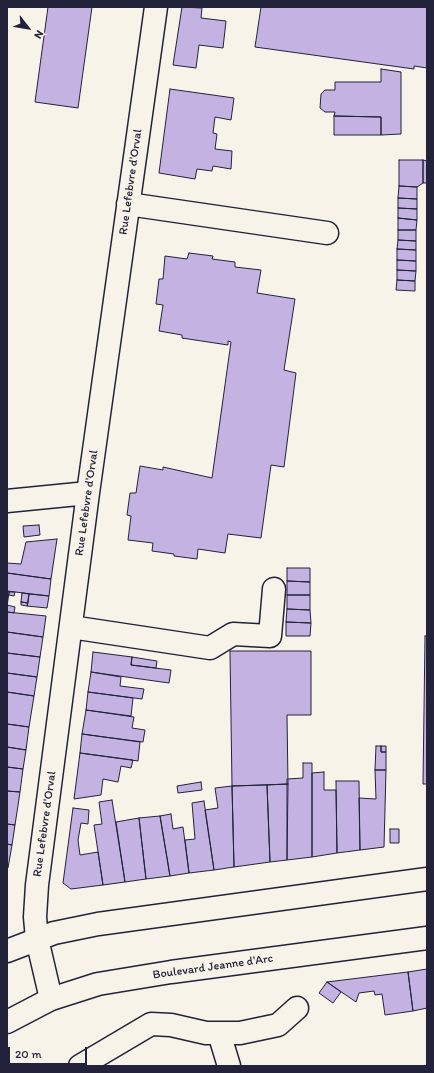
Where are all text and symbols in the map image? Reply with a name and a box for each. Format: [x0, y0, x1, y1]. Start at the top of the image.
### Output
north arrow [8, 8, 48, 48]
text: N [31, 28, 46, 41]
street label: Rue Lefebvre d'Orval [116, 128, 146, 236]
street label: Rue Lefebvre d'Orval [72, 449, 102, 557]
street label: Rue Lefebvre d'Orval [30, 770, 60, 878]
street label: Boulevard Jeanne d'Arc [152, 951, 274, 983]
scale bar [10, 1039, 89, 1065]
text: 20 m [15, 1047, 42, 1061]

